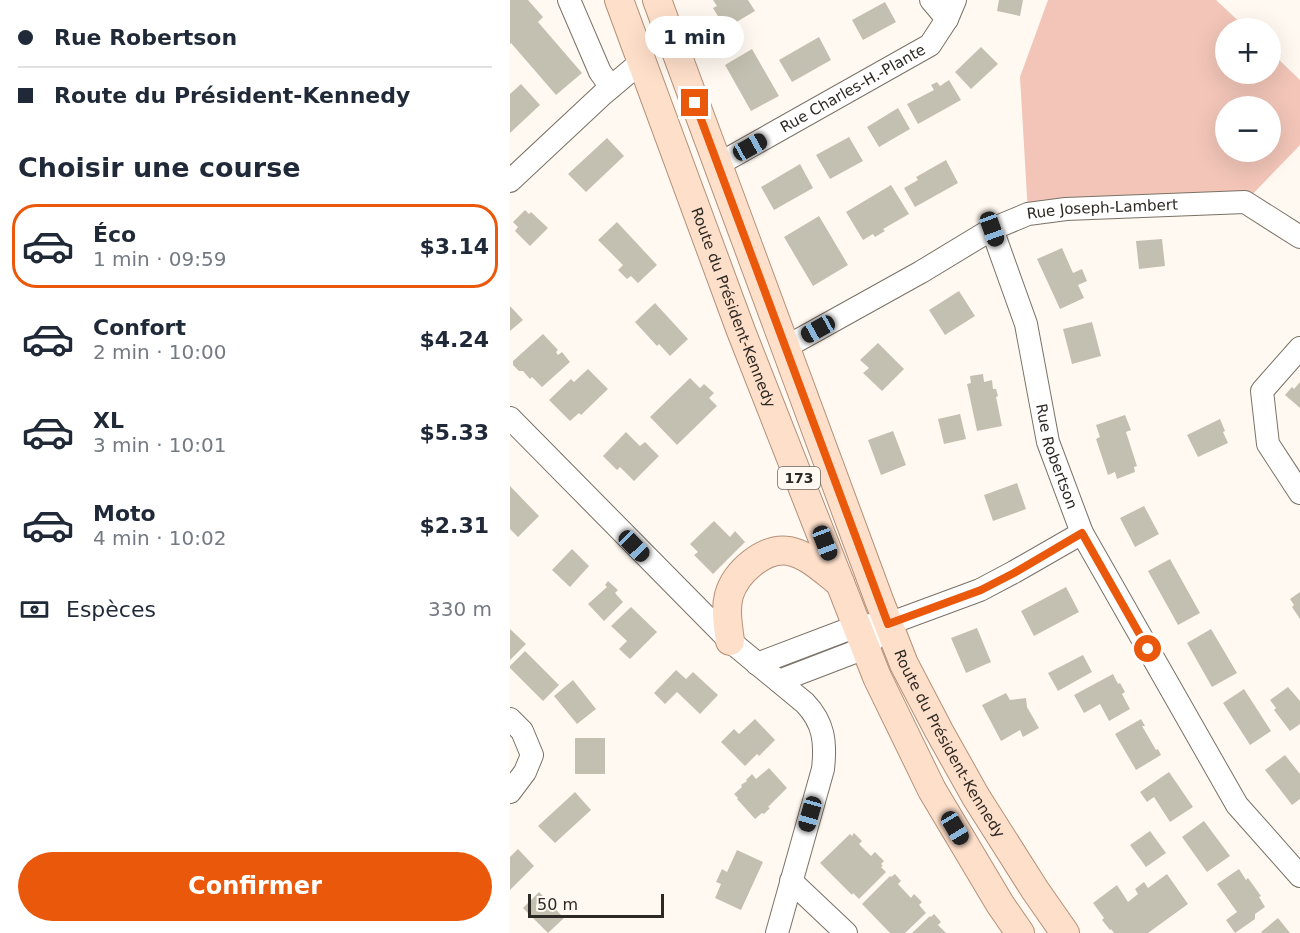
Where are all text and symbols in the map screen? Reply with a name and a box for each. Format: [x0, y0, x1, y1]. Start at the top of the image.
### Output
callout: 1 min [646, 16, 744, 58]
map controls [1215, 18, 1281, 162]
button: + [1215, 18, 1281, 84]
text: Rue Robertson [54, 25, 237, 50]
text: 1 min [663, 25, 726, 49]
street label: Rue Charles-H.-Plante [777, 40, 929, 136]
text: Route du Président-Kennedy [54, 83, 410, 108]
route end [681, 89, 708, 116]
button: − [1215, 96, 1281, 162]
car [730, 130, 770, 164]
text: Choisir une course [18, 152, 301, 183]
street label: Rue Joseph-Lambert [1026, 196, 1178, 223]
street label: Route du Président-Kennedy [687, 205, 779, 410]
car [977, 209, 1007, 249]
icon: car [21, 219, 75, 273]
text: Éco [93, 222, 136, 247]
text: $3.14 [419, 234, 489, 259]
text: 1 min · 09:59 [93, 247, 227, 271]
icon: car [21, 312, 75, 366]
car [798, 312, 838, 346]
text: Confort [93, 315, 186, 340]
text: $4.24 [419, 327, 489, 352]
text: 2 min · 10:00 [93, 340, 227, 364]
street label: Rue Robertson [1032, 402, 1081, 512]
icon: car [21, 405, 75, 459]
text: XL [93, 408, 124, 433]
text: $5.33 [419, 420, 489, 445]
text: 3 min · 10:01 [93, 433, 227, 457]
road number: 173 [778, 467, 820, 489]
icon: car [21, 498, 75, 552]
text: Moto [93, 501, 156, 526]
text: $2.31 [419, 513, 489, 538]
car [810, 523, 840, 563]
text: 4 min · 10:02 [93, 526, 227, 550]
car [615, 527, 653, 565]
icon: cash [18, 593, 51, 626]
text: Espèces [66, 597, 156, 622]
text: 330 m [428, 597, 492, 621]
route start [1134, 635, 1161, 662]
street label: Route du Président-Kennedy [890, 647, 1009, 841]
car [796, 794, 824, 834]
car [938, 808, 972, 848]
button: Confirmer [18, 852, 492, 921]
scale bar [528, 891, 664, 918]
text: 50 m [537, 895, 578, 914]

